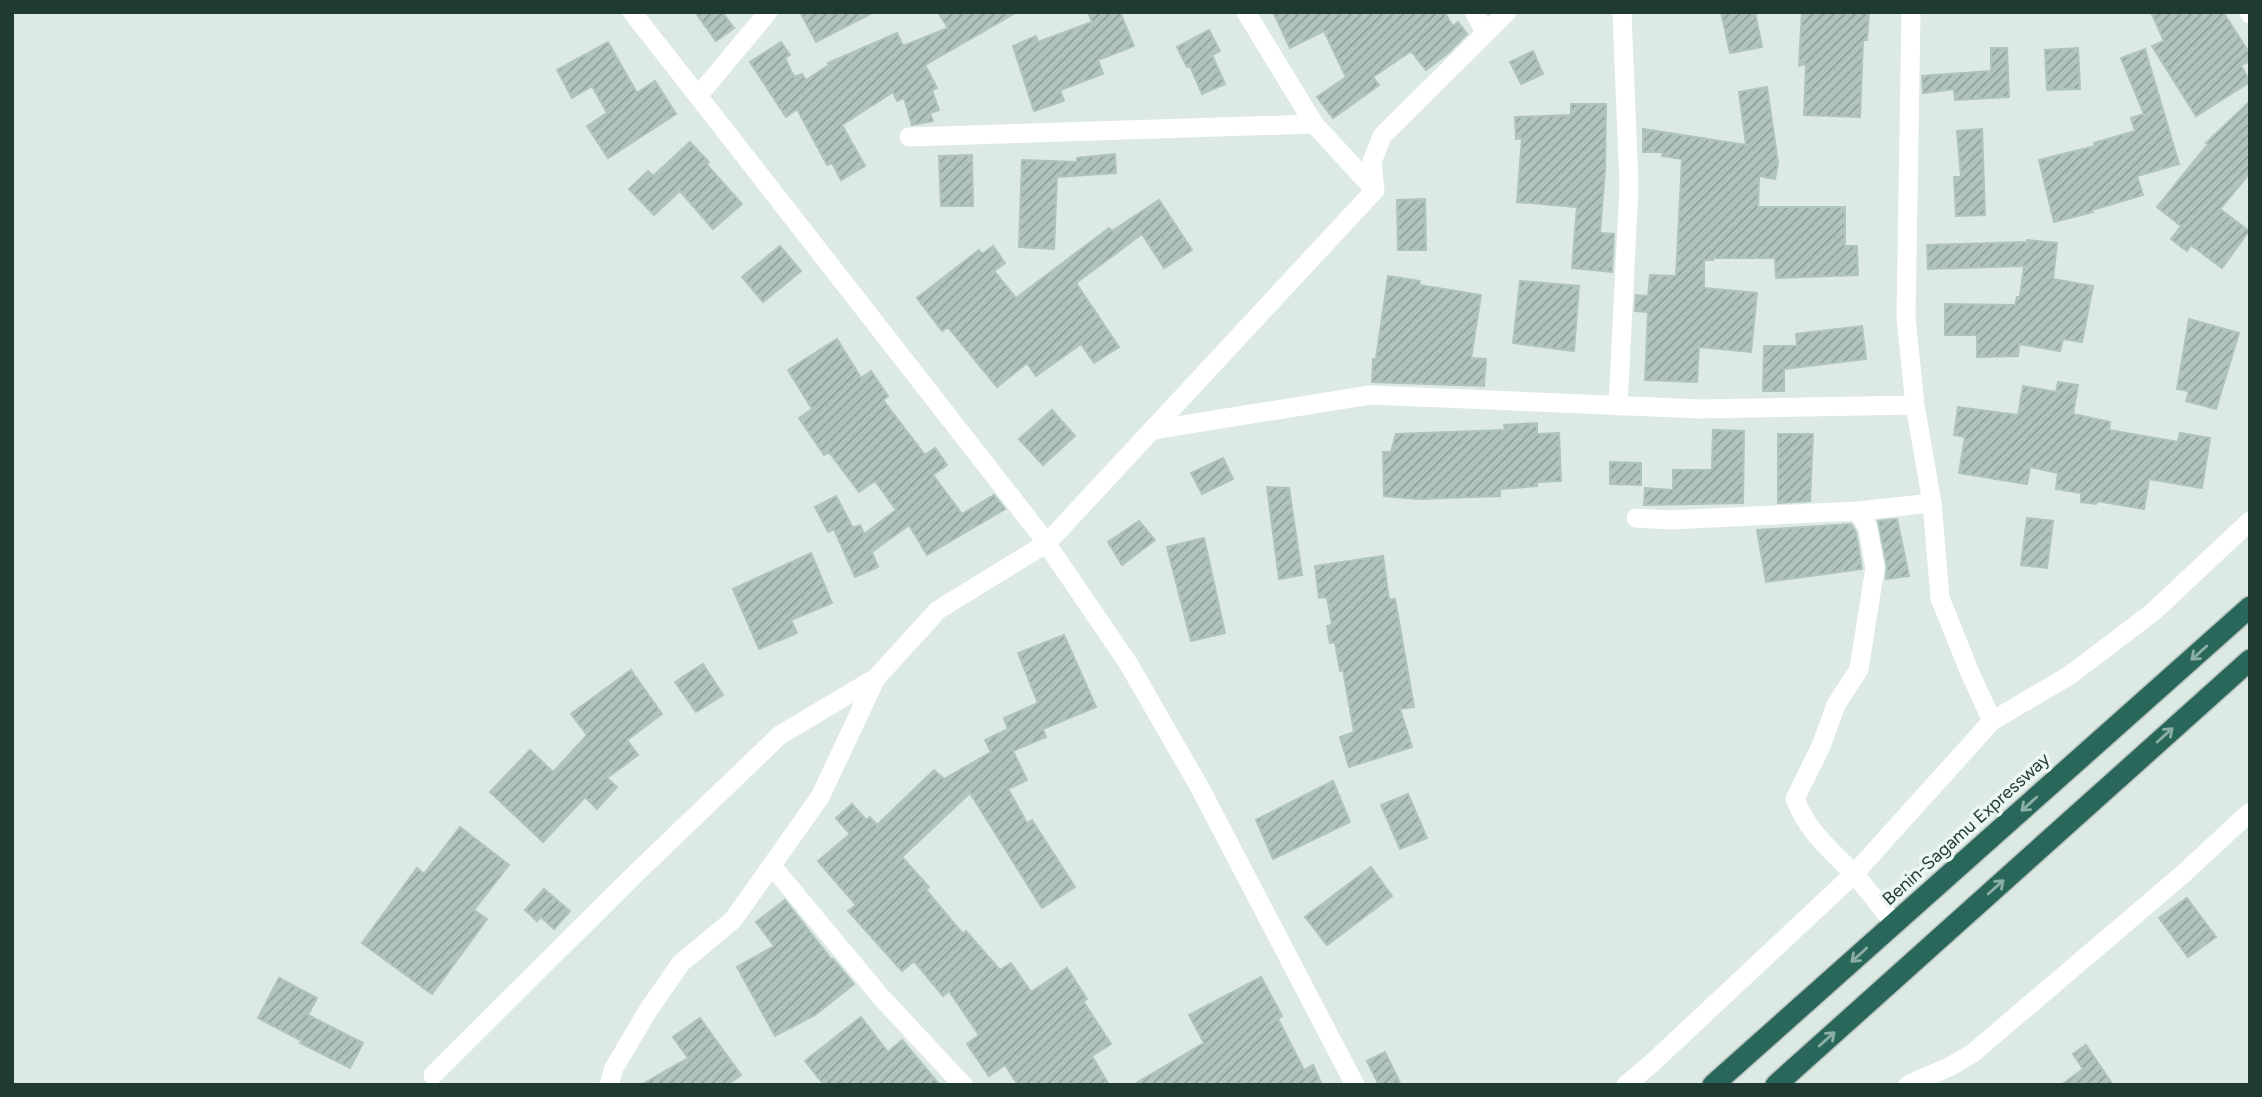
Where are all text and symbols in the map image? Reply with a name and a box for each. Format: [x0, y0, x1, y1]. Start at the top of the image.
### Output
one-way arrow [2190, 645, 2208, 661]
one-way arrow [2156, 727, 2174, 743]
street label: Benin-Sagamu Expressway [1878, 748, 2055, 910]
one-way arrow [2020, 796, 2038, 812]
one-way arrow [1987, 879, 2005, 895]
one-way arrow [1850, 947, 1868, 963]
one-way arrow [1818, 1031, 1836, 1047]

